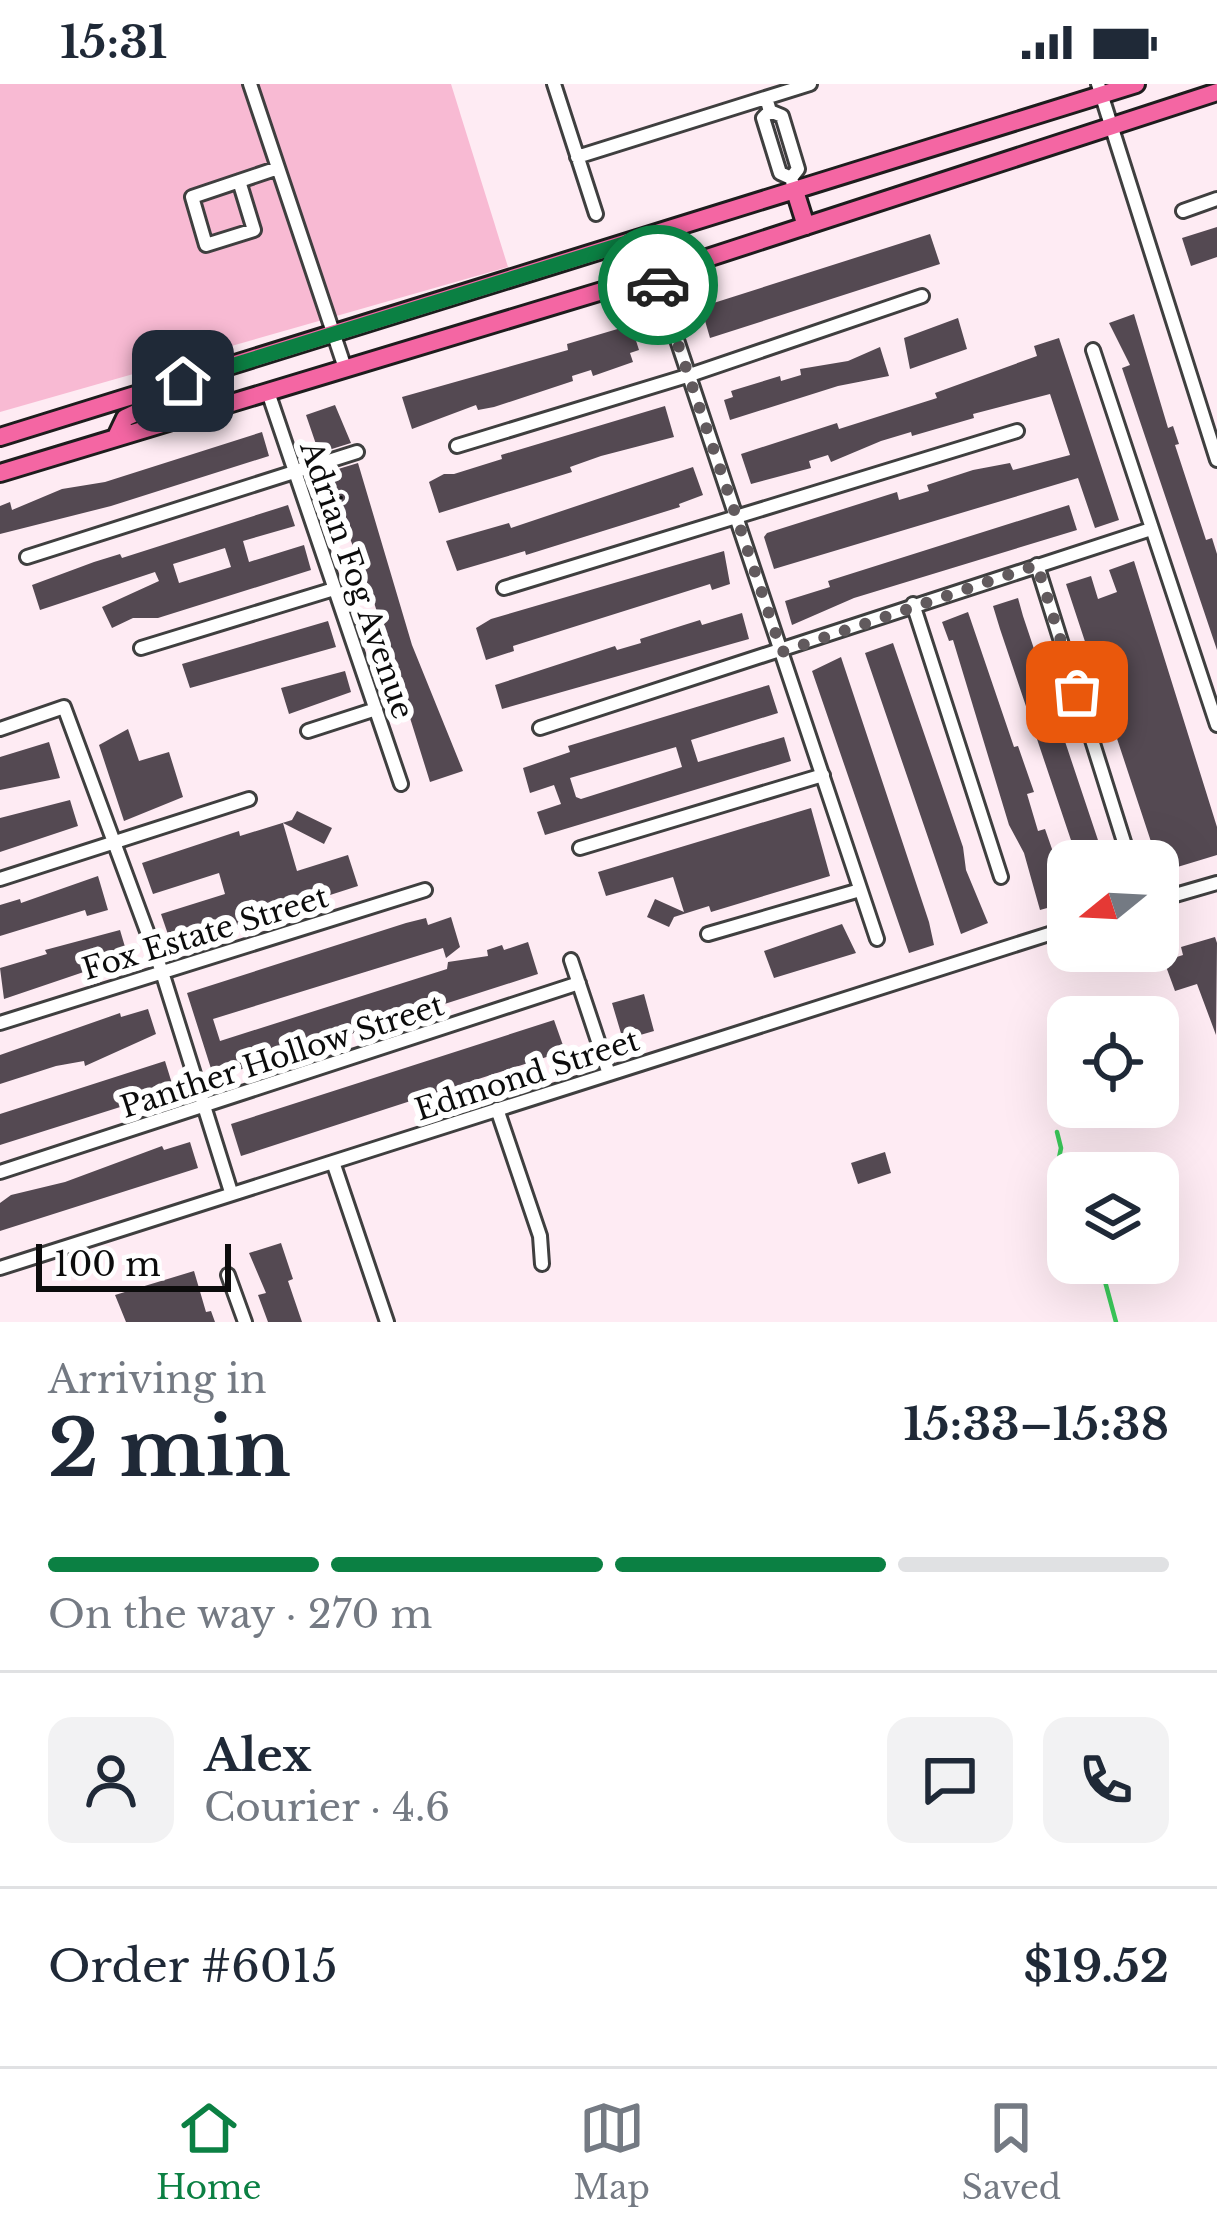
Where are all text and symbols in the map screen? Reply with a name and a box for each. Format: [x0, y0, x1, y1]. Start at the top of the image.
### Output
text: 15:31 [60, 14, 167, 70]
courier [598, 225, 718, 345]
icon: car [625, 252, 691, 318]
pin [132, 330, 234, 432]
icon: home [150, 348, 216, 414]
street label: Adrian Fog Avenue [292, 435, 422, 724]
pin [1026, 641, 1128, 743]
icon: bag [1044, 659, 1110, 725]
north arrow [1047, 840, 1179, 972]
map controls [1047, 840, 1179, 1284]
street label: Fox Estate Street [78, 878, 333, 988]
street label: Panther Hollow Street [116, 986, 449, 1126]
button: locate [1047, 996, 1179, 1128]
street label: Edmond Street [410, 1021, 644, 1129]
button: layers [1047, 1152, 1179, 1284]
scale bar [36, 1238, 231, 1291]
text: 100 m [54, 1244, 161, 1285]
text: Arriving in [48, 1355, 267, 1404]
text: 15:33–15:38 [903, 1396, 1169, 1452]
text: 2 min [48, 1400, 291, 1497]
text: On the way · 270 m [48, 1590, 432, 1639]
button: person [48, 1717, 174, 1843]
button: chat [887, 1717, 1013, 1843]
button: phone [1043, 1717, 1169, 1843]
text: Alex [204, 1727, 311, 1783]
text: Courier · 4.6 [204, 1783, 450, 1832]
text: Order #6015 [48, 1938, 338, 1994]
text: $19.52 [1023, 1938, 1169, 1994]
tab: Home [156, 2095, 261, 2208]
tab: Map [573, 2095, 650, 2208]
tab: Saved [962, 2095, 1061, 2208]

